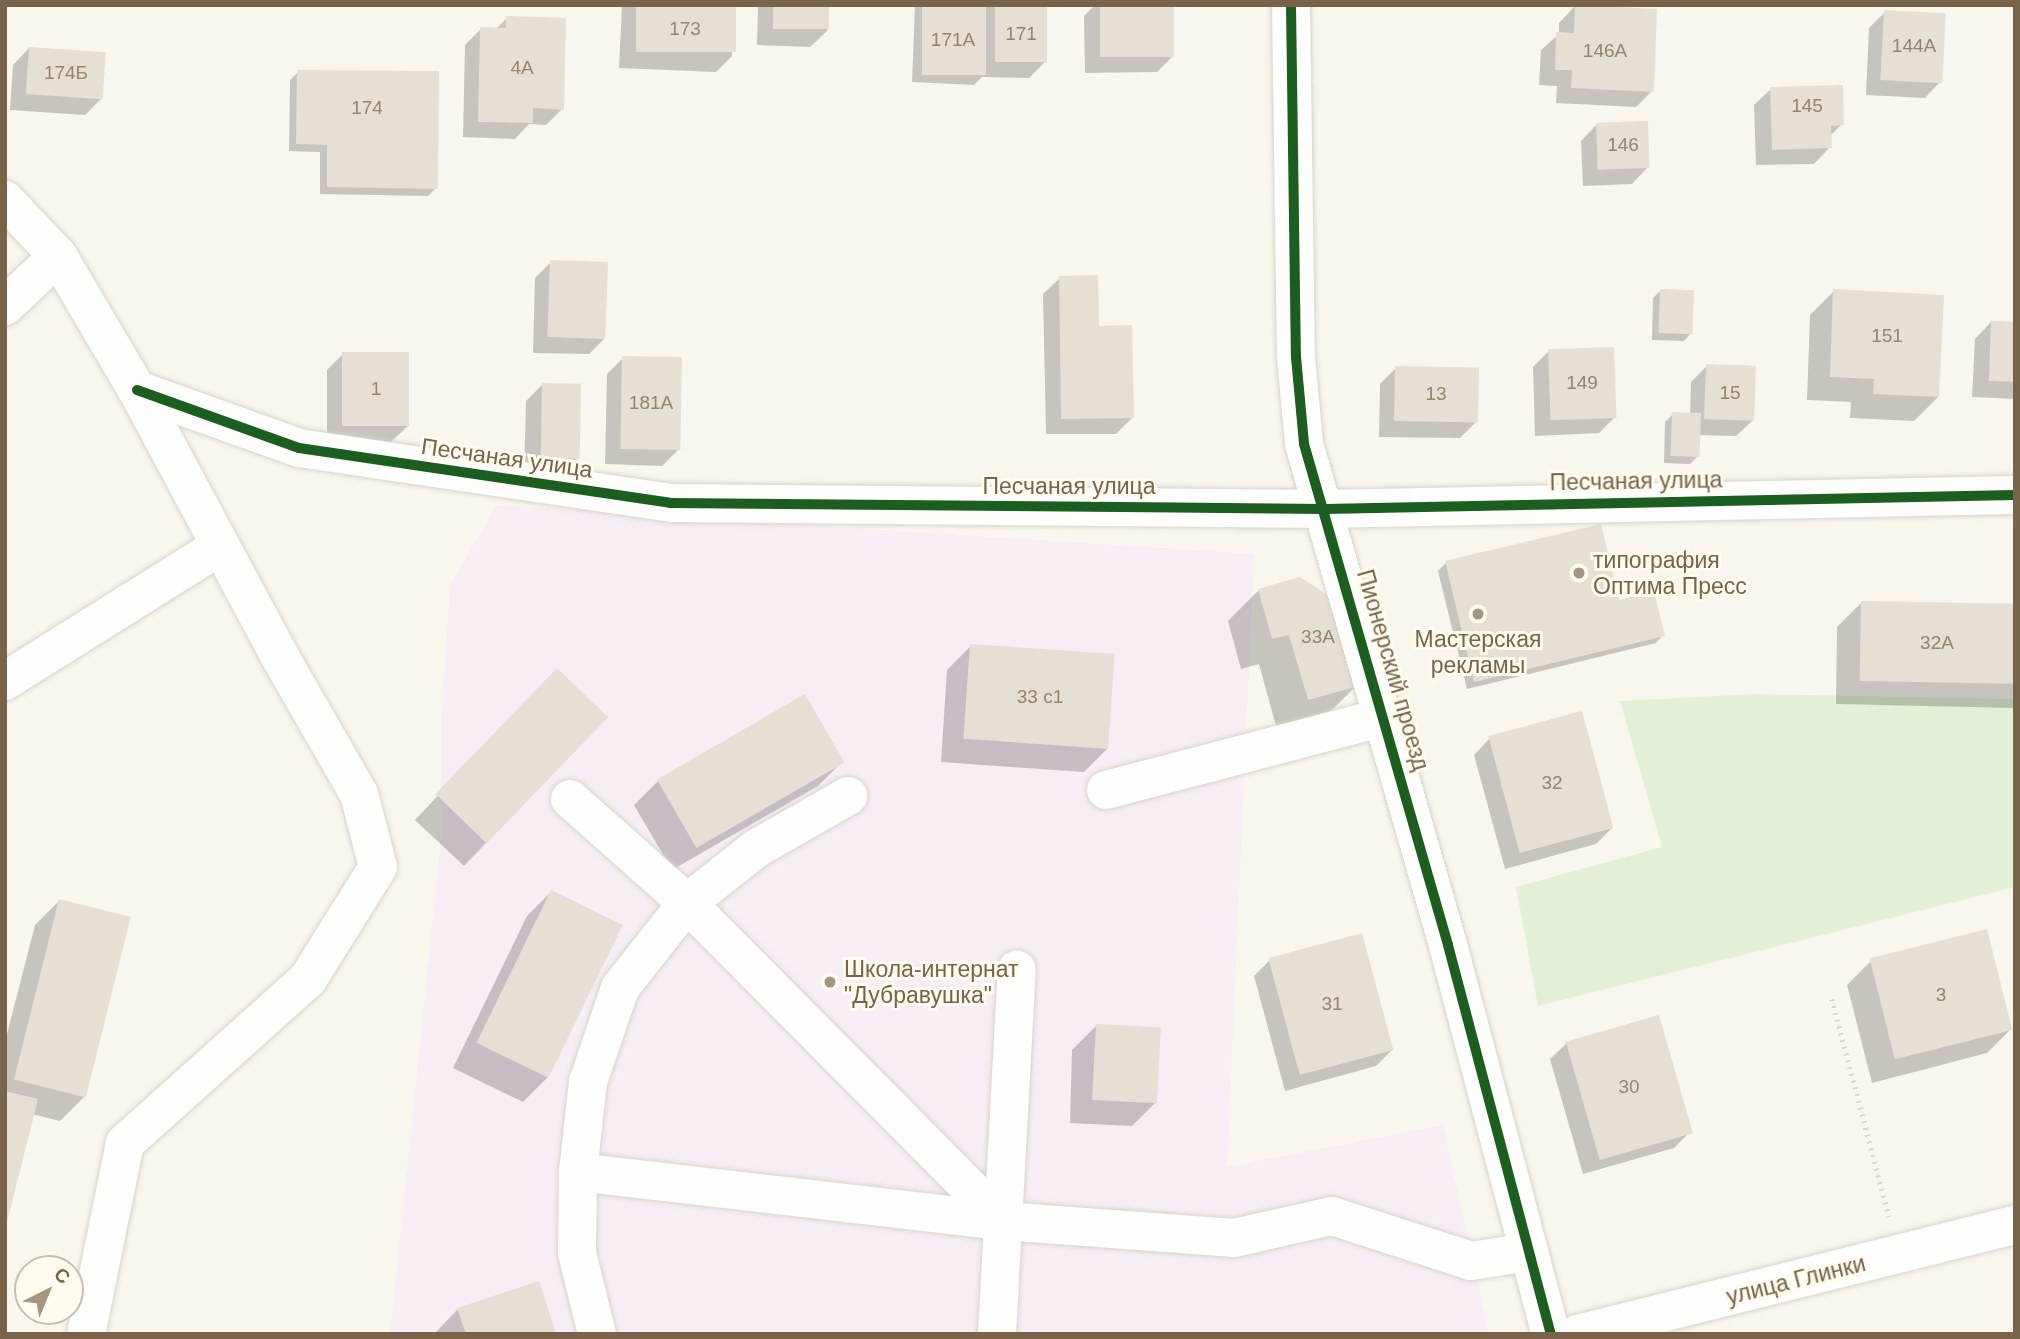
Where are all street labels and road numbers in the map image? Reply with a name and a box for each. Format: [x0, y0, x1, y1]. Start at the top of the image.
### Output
street label: Песчаная улица [419, 432, 595, 484]
street label: Песчаная улица [1549, 466, 1723, 496]
street label: Песчаная улица [983, 472, 1155, 500]
street label: Пионерский проезд [1351, 566, 1435, 774]
street label: улица Глинки [1723, 1249, 1869, 1311]

